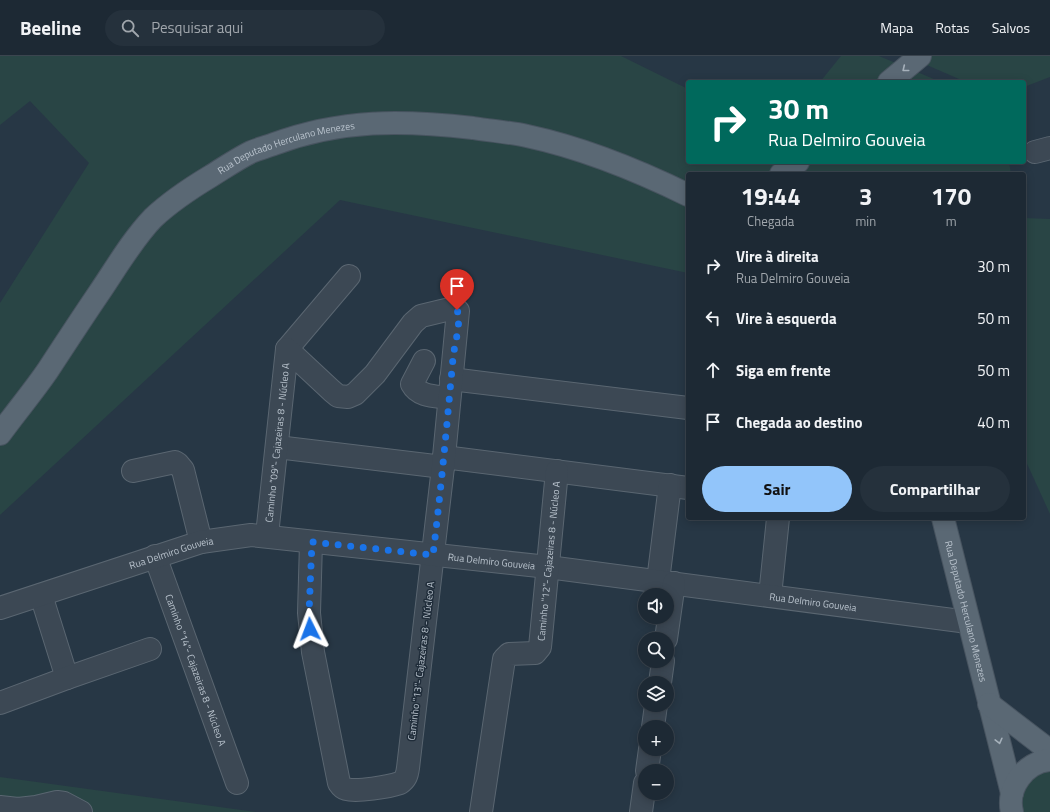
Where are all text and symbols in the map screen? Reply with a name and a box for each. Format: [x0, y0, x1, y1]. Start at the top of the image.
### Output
search box [105, 10, 385, 46]
text: Beeline [20, 13, 81, 42]
text: Pesquisar aqui [151, 16, 243, 39]
icon: search [119, 17, 141, 39]
text: Mapa [880, 17, 913, 38]
text: Rotas [935, 17, 970, 38]
text: Salvos [992, 17, 1030, 38]
one-way arrow [902, 64, 909, 71]
text: 30 m [768, 87, 829, 130]
icon: right [702, 96, 754, 148]
street label: Rua Deputado Herculano Menezes [214, 118, 356, 178]
text: Rua Delmiro Gouveia [768, 126, 926, 153]
text: 19:44 [741, 178, 801, 214]
text: 3 [859, 178, 873, 214]
text: 170 [931, 178, 971, 214]
text: Chegada [747, 211, 794, 231]
text: min [855, 211, 876, 231]
text: m [946, 211, 957, 231]
text: Vire à direita [736, 245, 819, 268]
icon: right [702, 255, 724, 277]
text: 30 m [977, 255, 1010, 278]
text: Rua Delmiro Gouveia [736, 268, 850, 288]
pin [440, 269, 474, 310]
icon: arrive [446, 275, 468, 297]
icon: left [702, 307, 724, 329]
text: Vire à esquerda [736, 307, 837, 330]
text: 50 m [977, 307, 1010, 330]
icon: ahead [702, 359, 724, 381]
text: Siga em frente [736, 359, 831, 382]
text: 50 m [977, 359, 1010, 382]
street label: Caminho "09"- Cajazeiras 8 - Núcleo A [261, 362, 293, 523]
icon: arrive [702, 411, 724, 433]
text: Chegada ao destino [736, 411, 862, 434]
text: 40 m [977, 411, 1010, 434]
button: Sair [702, 466, 852, 512]
button: Compartilhar [860, 466, 1010, 512]
street label: Caminho "12"- Cajazeiras 8 - Núcleo A [533, 480, 563, 642]
street label: Rua Delmiro Gouveia [127, 533, 214, 573]
street label: Rua Deputado Herculano Menezes [941, 539, 991, 684]
street label: Rua Delmiro Gouveia [447, 549, 536, 573]
street label: Caminho "13"- Cajazeiras 8 - Núcleo A [404, 581, 438, 741]
map controls [638, 588, 674, 800]
button: sound [638, 588, 674, 624]
street label: Rua Delmiro Gouveia [769, 589, 857, 615]
street label: Caminho "14"- Cajazeiras 8 - Núcleo A [162, 592, 230, 748]
position arrow [289, 608, 331, 650]
button: search [638, 632, 674, 668]
button: layers [638, 676, 674, 712]
button: + [638, 720, 674, 756]
one-way arrow [994, 738, 1002, 745]
button: − [638, 764, 674, 800]

